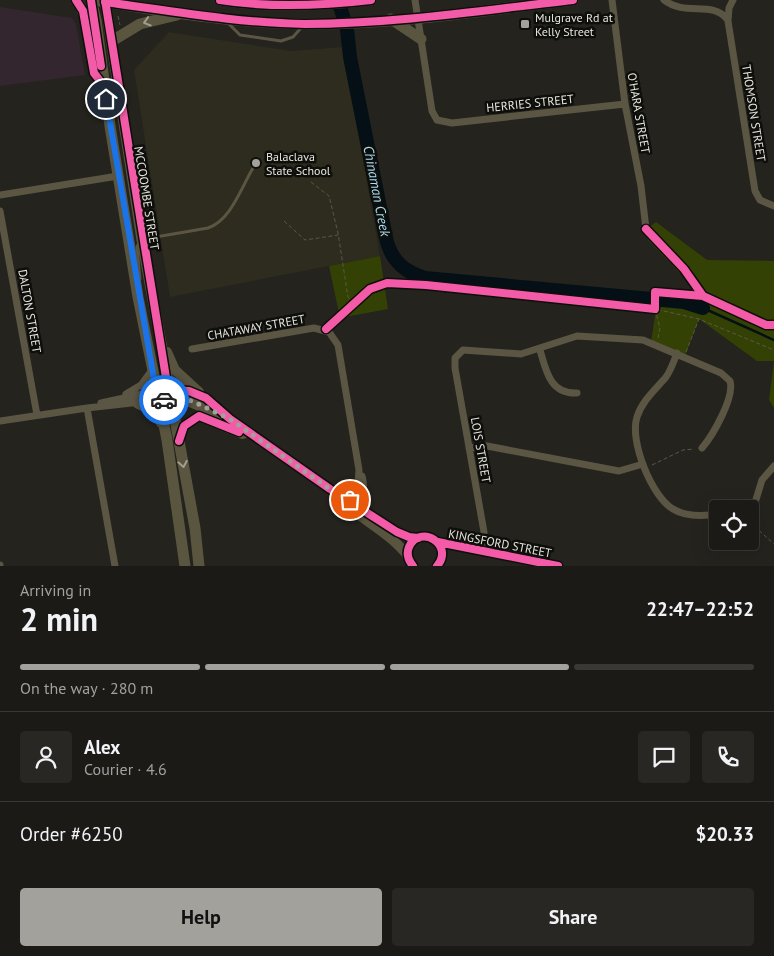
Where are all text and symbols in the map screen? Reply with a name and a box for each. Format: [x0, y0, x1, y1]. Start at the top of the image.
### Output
place label: Mulgrave Rd at Kelly Street [535, 10, 613, 39]
one-way arrow [144, 16, 152, 26]
marker: Mulgrave Rd at Kelly Street [519, 18, 531, 30]
street label: THOMSON STREET [739, 63, 769, 163]
street label: O'HARA STREET [625, 71, 654, 155]
pin [85, 78, 127, 120]
icon: home [92, 85, 120, 113]
street label: HERRIES STREET [485, 91, 575, 115]
water label: Chinaman Creek [359, 144, 395, 239]
street label: MCCOOMBE STREET [131, 145, 163, 251]
place label: Balaclava State School [266, 149, 331, 178]
marker: Balaclava State School [250, 157, 262, 169]
street label: DALTON STREET [15, 268, 45, 354]
street label: CHATAWAY STREET [206, 311, 306, 343]
courier [139, 375, 189, 425]
icon: car [150, 386, 178, 414]
street label: LOIS STREET [468, 416, 494, 484]
one-way arrow [177, 459, 187, 468]
pin [329, 479, 371, 521]
icon: bag [336, 486, 364, 514]
map controls [709, 500, 759, 550]
button: locate [709, 500, 759, 550]
street label: KINGSFORD STREET [447, 526, 553, 560]
text: Arriving in [20, 580, 91, 600]
text: 22:47–22:52 [646, 597, 754, 621]
text: 2 min [20, 598, 98, 640]
text: On the way · 280 m [20, 678, 153, 698]
button: person [20, 731, 72, 783]
button: chat [638, 731, 690, 783]
button: phone [702, 731, 754, 783]
text: Alex [84, 735, 120, 759]
text: Courier · 4.6 [84, 759, 167, 779]
text: Order #6250 [20, 822, 123, 846]
text: $20.33 [695, 822, 754, 846]
button: Help [20, 888, 382, 946]
button: Share [392, 888, 754, 946]

